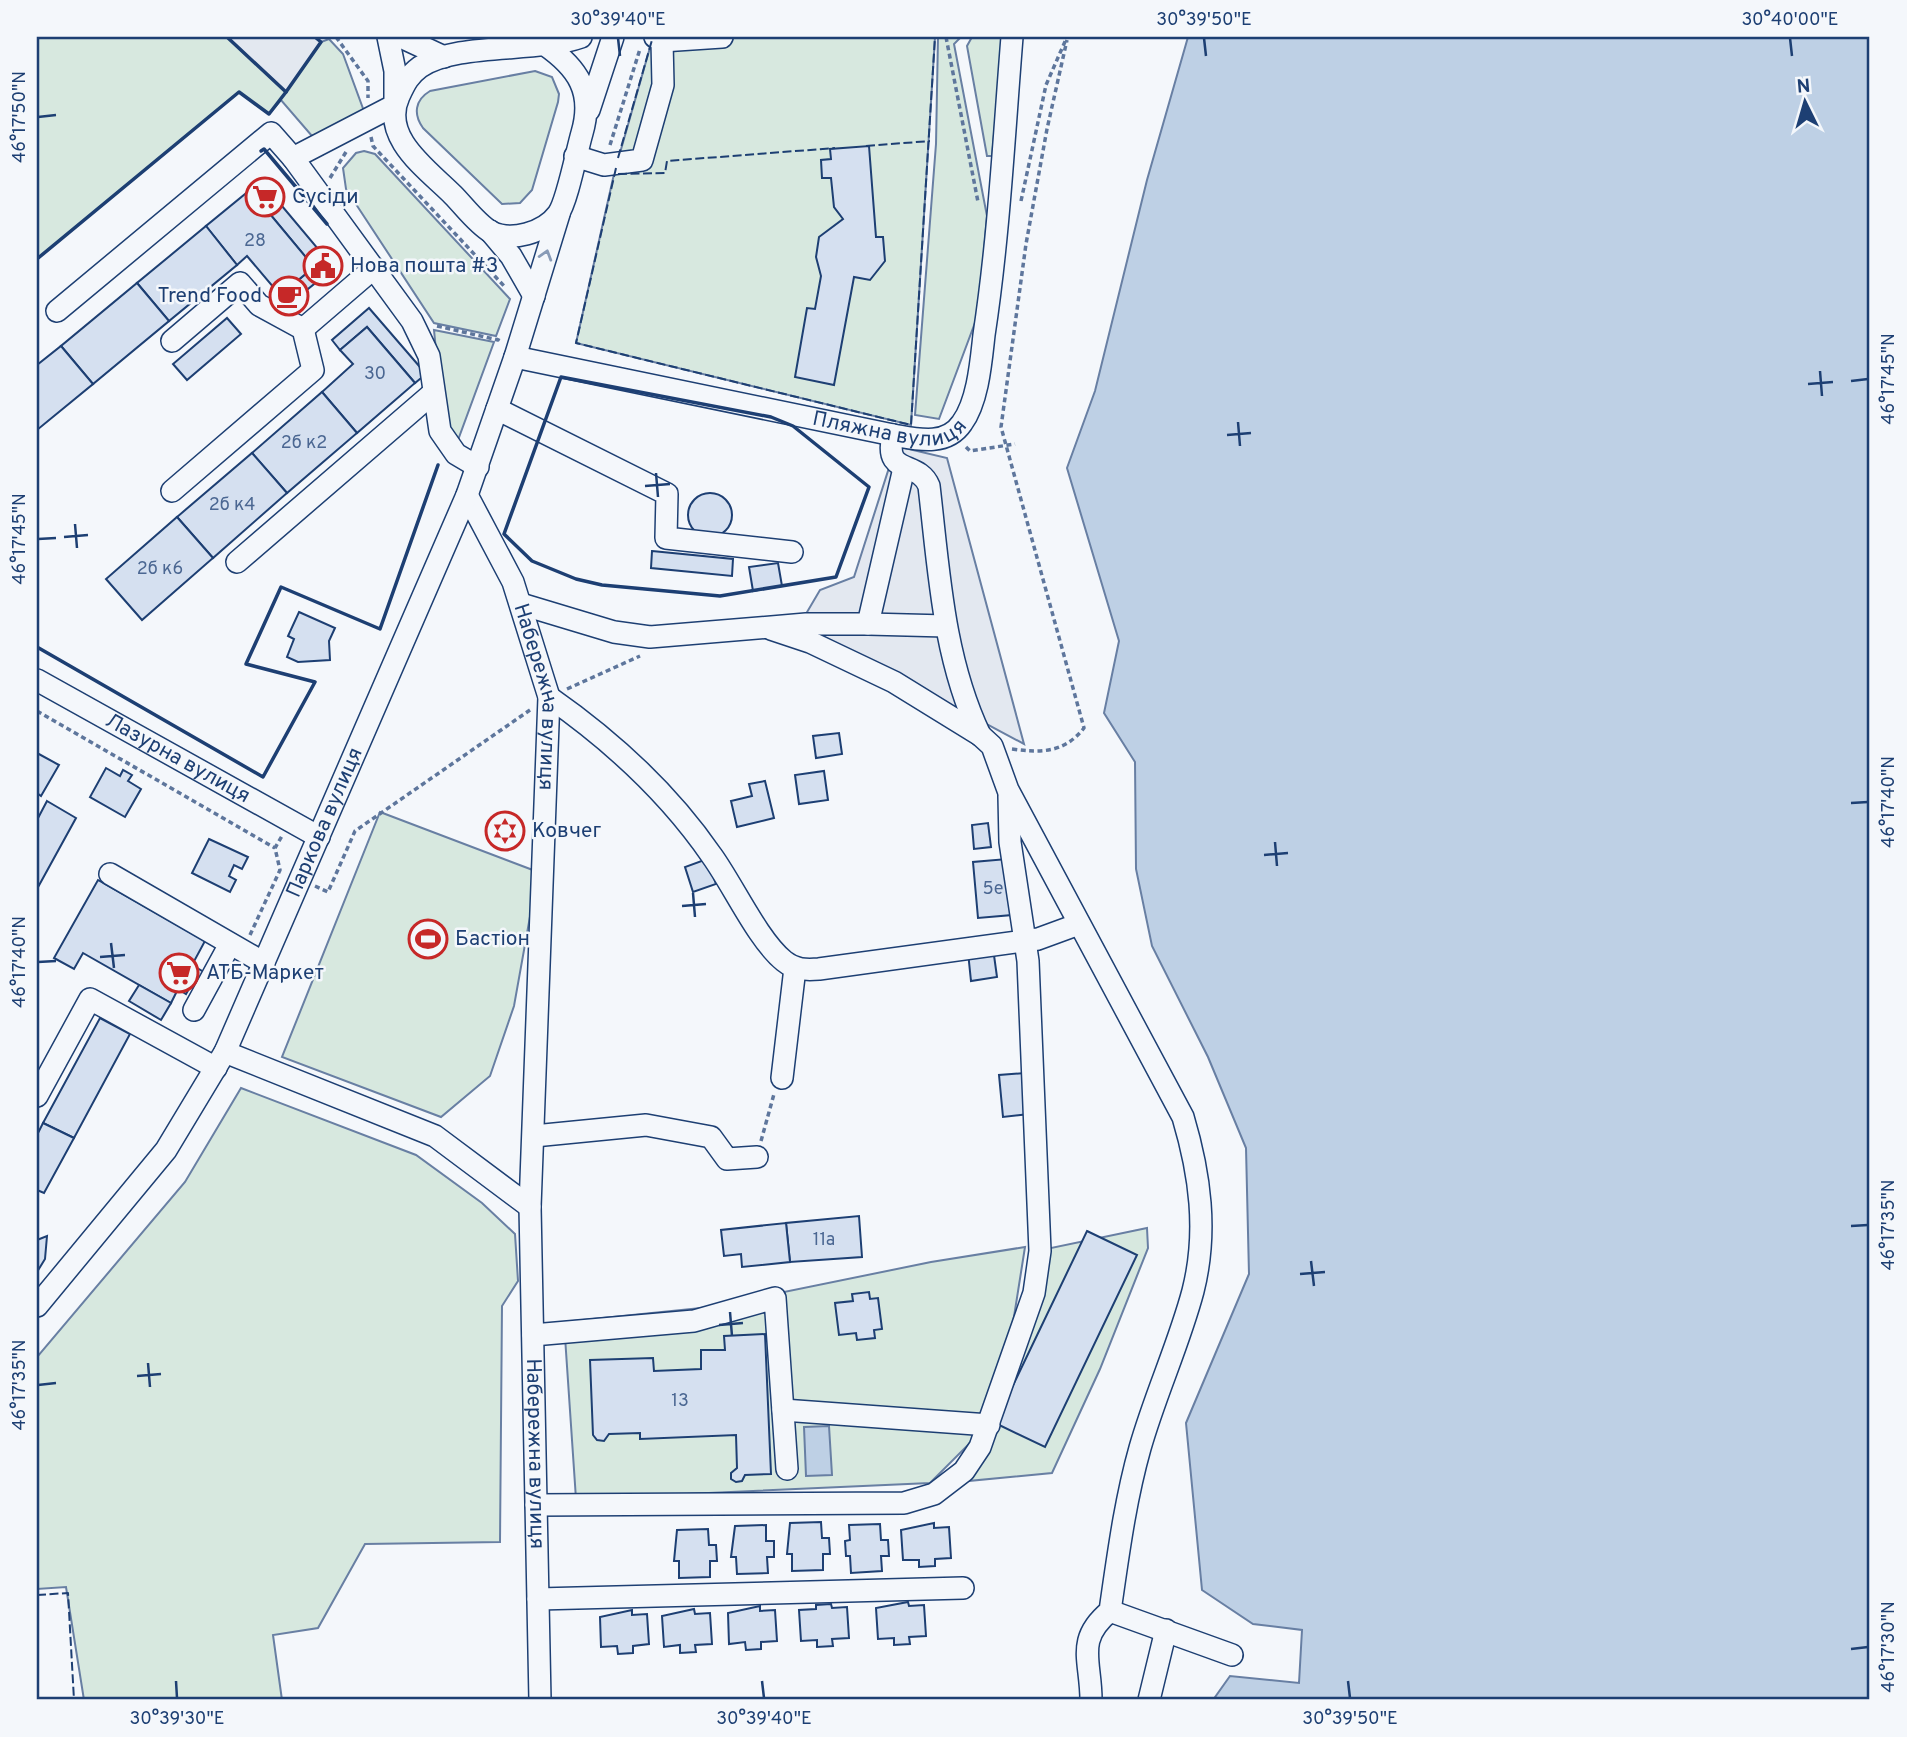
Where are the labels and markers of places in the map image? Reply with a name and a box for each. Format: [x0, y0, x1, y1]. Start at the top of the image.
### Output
supermarket icon: Сусіди [244, 176, 286, 218]
place label: Сусіди [292, 184, 359, 211]
public building icon: Нова пошта #3 [302, 245, 344, 287]
place label: Нова пошта #3 [350, 253, 498, 280]
cafe icon: Trend Food [268, 275, 310, 317]
place label: Trend Food [158, 283, 262, 310]
synagogue icon: Ковчег [484, 810, 526, 852]
place label: Ковчег [532, 818, 601, 845]
sports icon: Бастіон [407, 918, 449, 960]
place label: Бастіон [455, 926, 530, 953]
supermarket icon: АТБ-Маркет [158, 952, 200, 994]
place label: АТБ-Маркет [206, 960, 324, 987]

